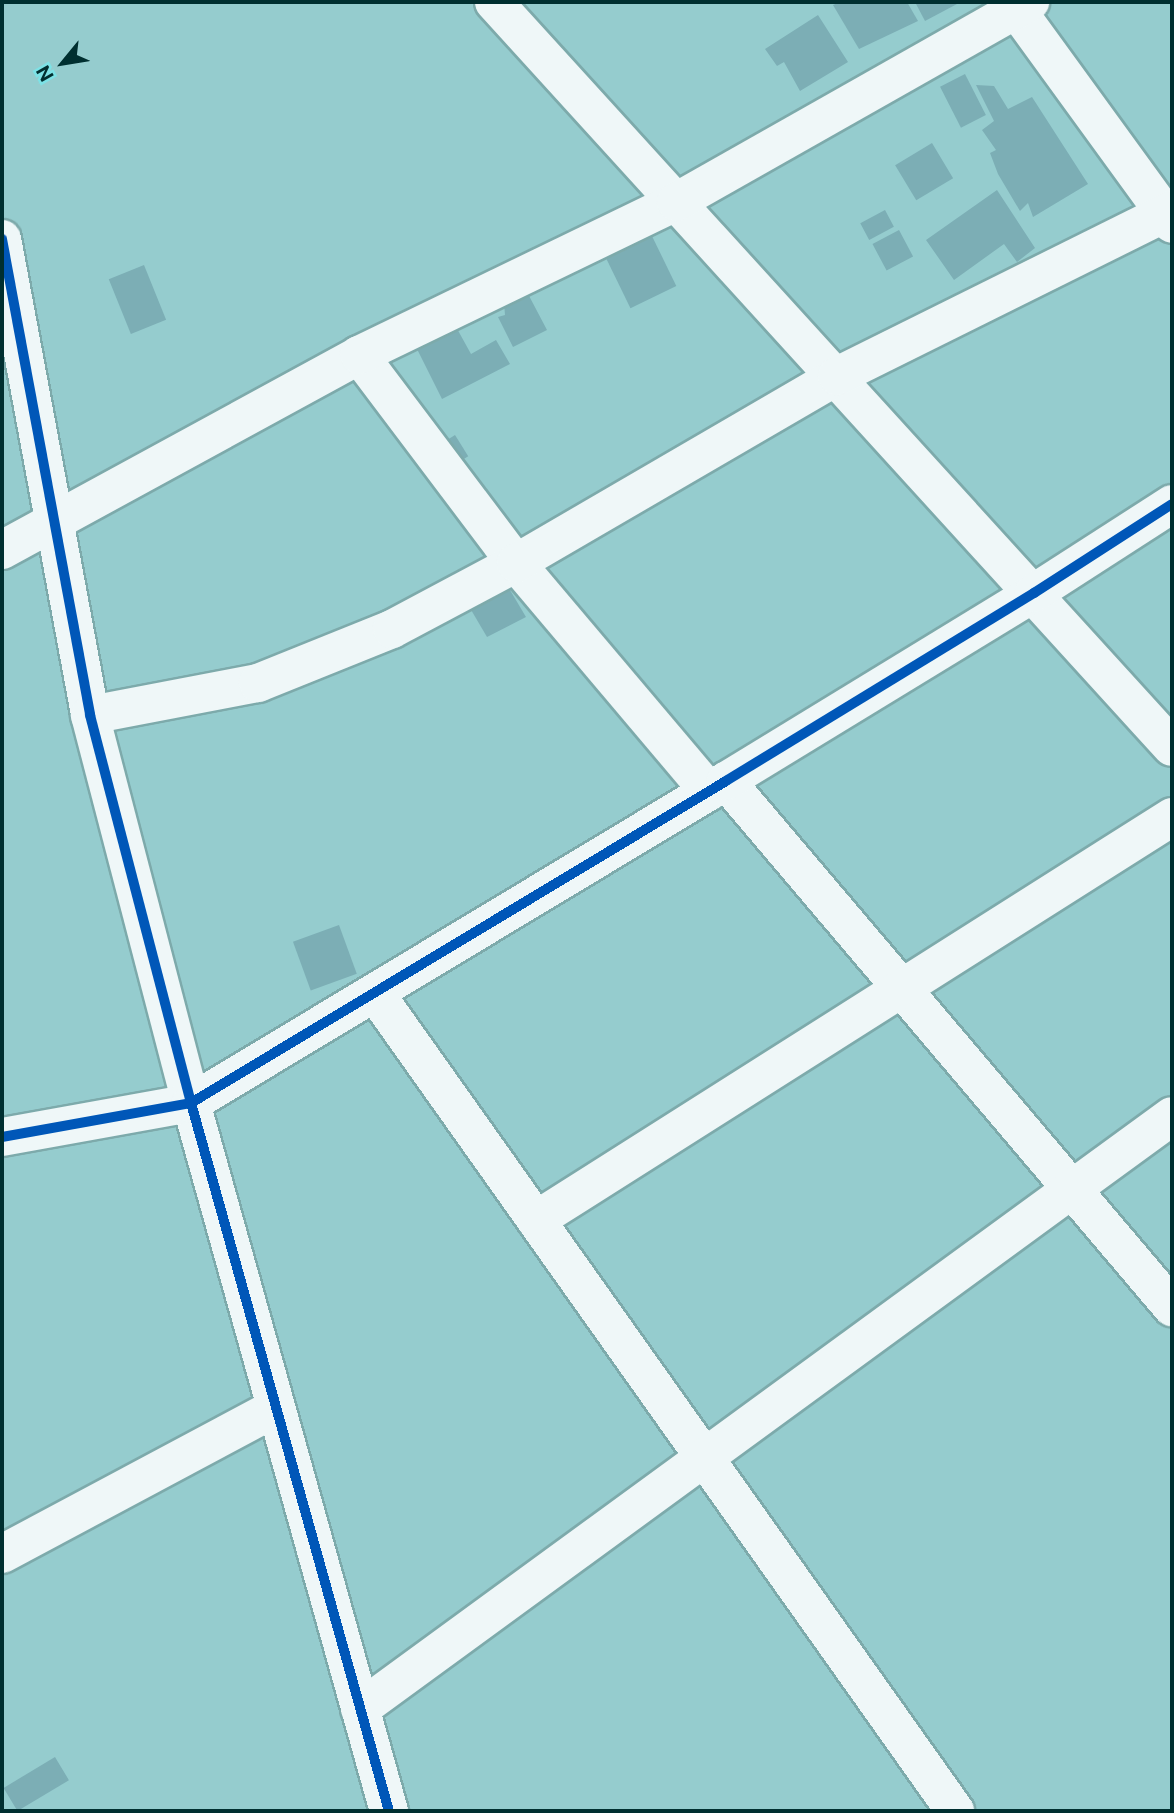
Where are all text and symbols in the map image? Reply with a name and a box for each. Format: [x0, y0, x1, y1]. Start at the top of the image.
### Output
north arrow [28, 28, 98, 98]
text: N [32, 62, 58, 85]

